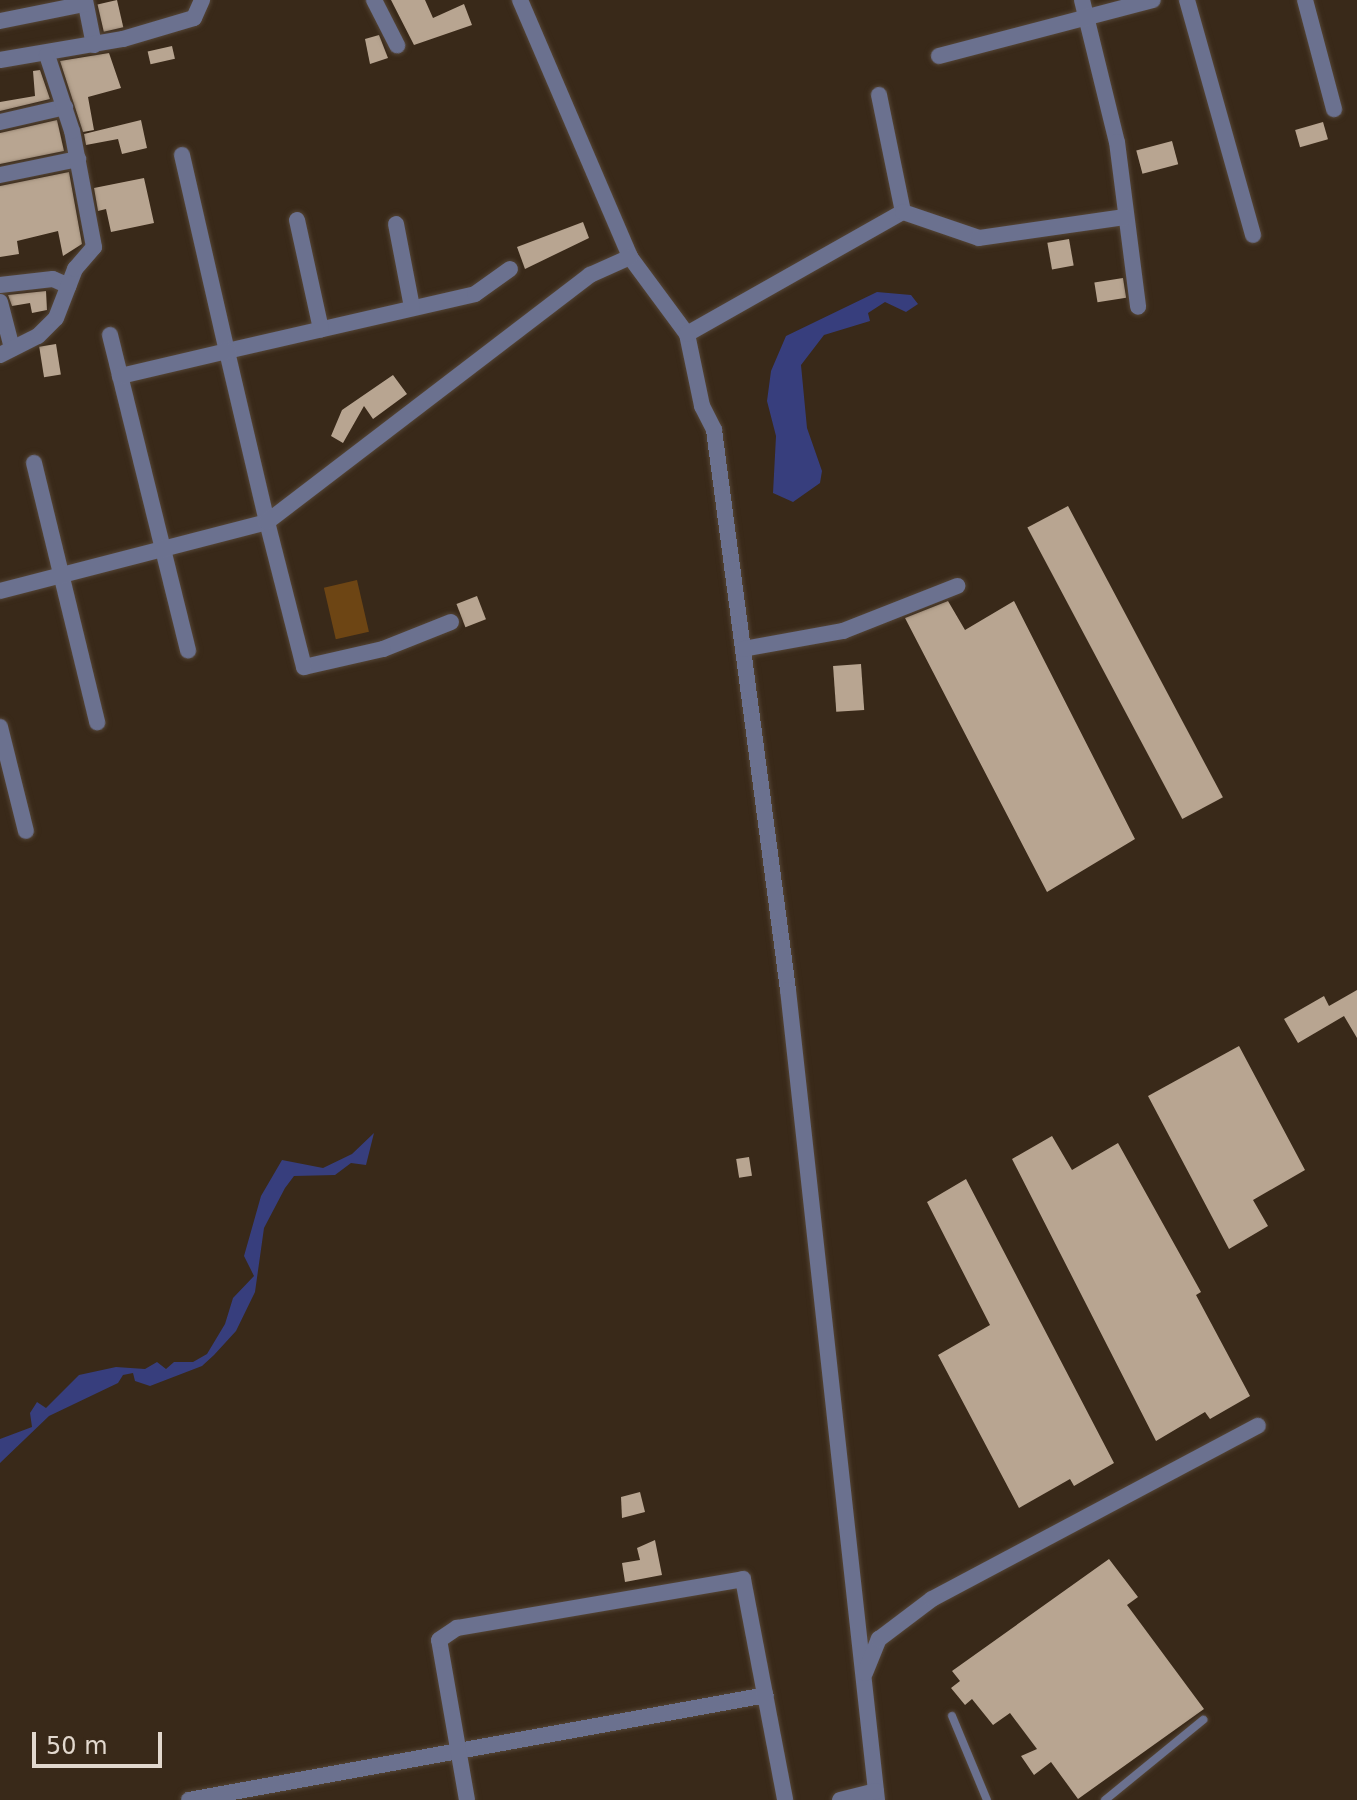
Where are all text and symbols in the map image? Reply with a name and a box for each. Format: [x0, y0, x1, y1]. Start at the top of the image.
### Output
scale bar [36, 1716, 166, 1766]
text: 50 m [46, 1732, 108, 1760]

